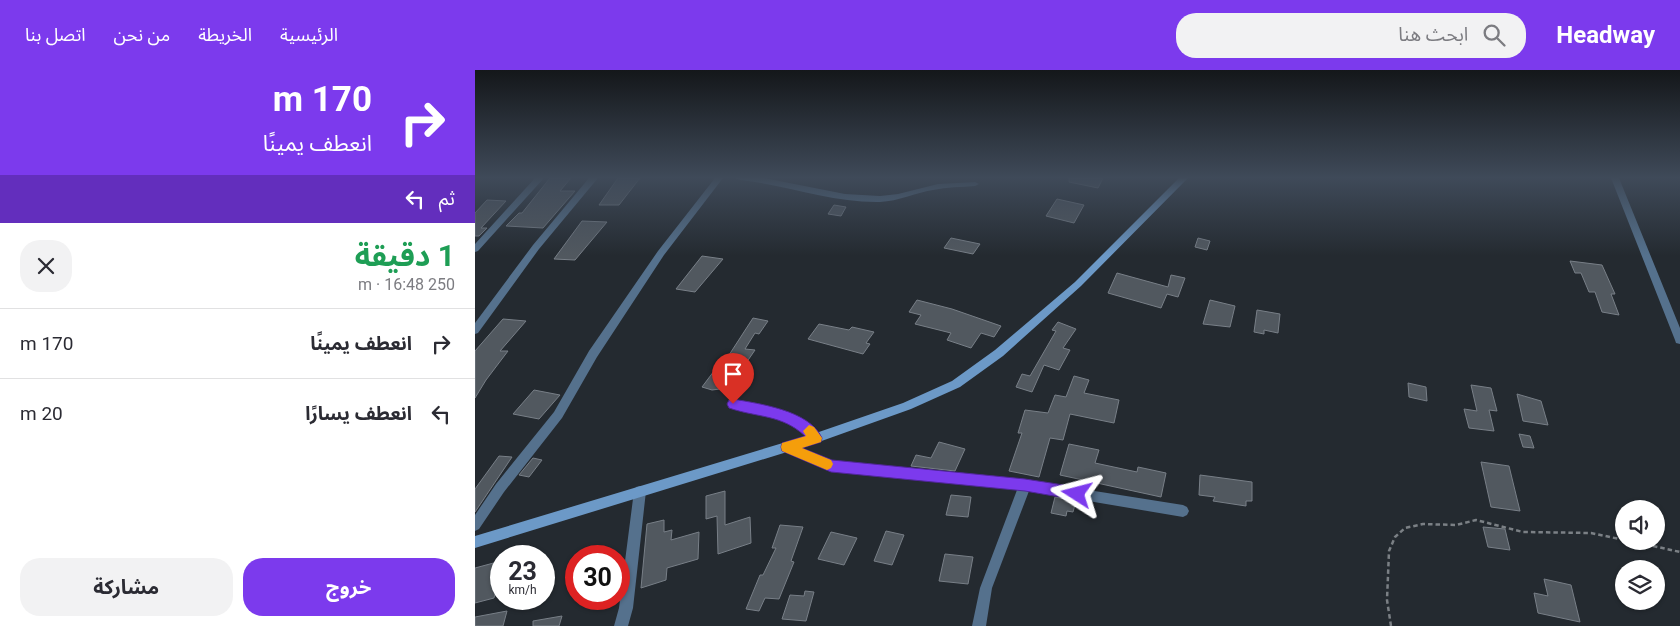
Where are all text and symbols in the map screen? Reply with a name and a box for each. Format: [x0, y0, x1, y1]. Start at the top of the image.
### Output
search box [1176, 13, 1526, 58]
icon: search [1480, 21, 1508, 49]
text: Headway [1556, 21, 1655, 49]
text: ابحث هنا [1398, 23, 1468, 46]
text: اتصل بنا [25, 24, 86, 45]
text: من نحن [114, 24, 170, 45]
text: الخريطة [198, 24, 252, 45]
text: الرئيسية [280, 24, 338, 45]
text: 170 m [273, 79, 372, 120]
icon: right [390, 90, 455, 155]
text: انعطف يمينًا [263, 131, 372, 156]
icon: left [401, 185, 429, 213]
text: ثم [439, 187, 455, 210]
text: 1 دقيقة [355, 238, 455, 273]
button: close [20, 240, 72, 292]
text: 250 m · 16:48 [358, 275, 455, 294]
icon: right [427, 330, 455, 358]
text: 170 m [20, 332, 73, 355]
text: انعطف يمينًا [310, 332, 412, 355]
pin [712, 353, 754, 404]
icon: arrive [719, 360, 747, 388]
icon: left [427, 400, 455, 428]
text: 20 m [20, 402, 63, 425]
text: انعطف يسارًا [305, 402, 412, 425]
position arrow [1050, 467, 1102, 519]
map controls [1615, 500, 1665, 610]
button: sound [1615, 500, 1665, 550]
speed limit sign: 30 [565, 545, 630, 610]
text: 23 [508, 557, 537, 586]
button: مشاركة [20, 558, 233, 616]
button: خروج [243, 558, 455, 616]
button: layers [1615, 560, 1665, 610]
text: km/h [508, 583, 537, 597]

